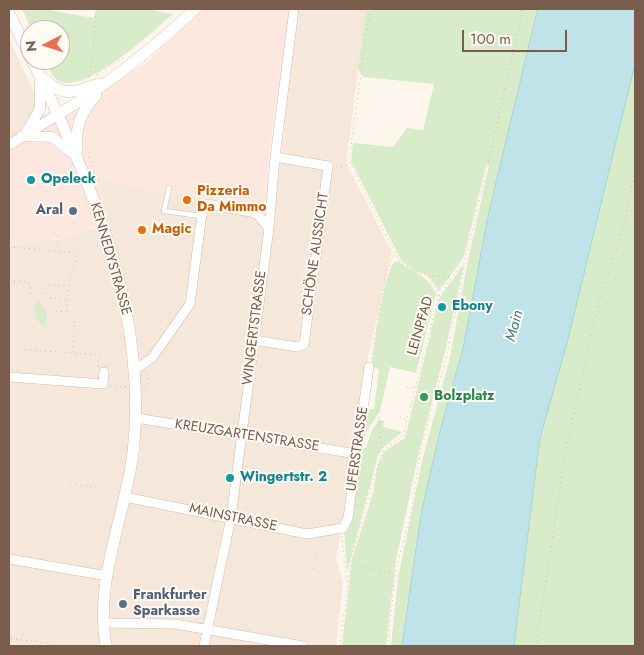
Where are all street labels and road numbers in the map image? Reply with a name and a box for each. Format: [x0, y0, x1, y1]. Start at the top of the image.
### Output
street label: SCHÖNE AUSSICHT [299, 191, 333, 317]
street label: KENNEDYSTRASSE [86, 201, 134, 317]
street label: WINGERTSTRASSE [240, 270, 270, 386]
street label: LEINPFAD [405, 294, 437, 358]
street label: UFERSTRASSE [344, 405, 372, 493]
street label: KREUZGARTENSTRASSE [174, 416, 320, 456]
street label: MAINSTRASSE [188, 501, 278, 535]

